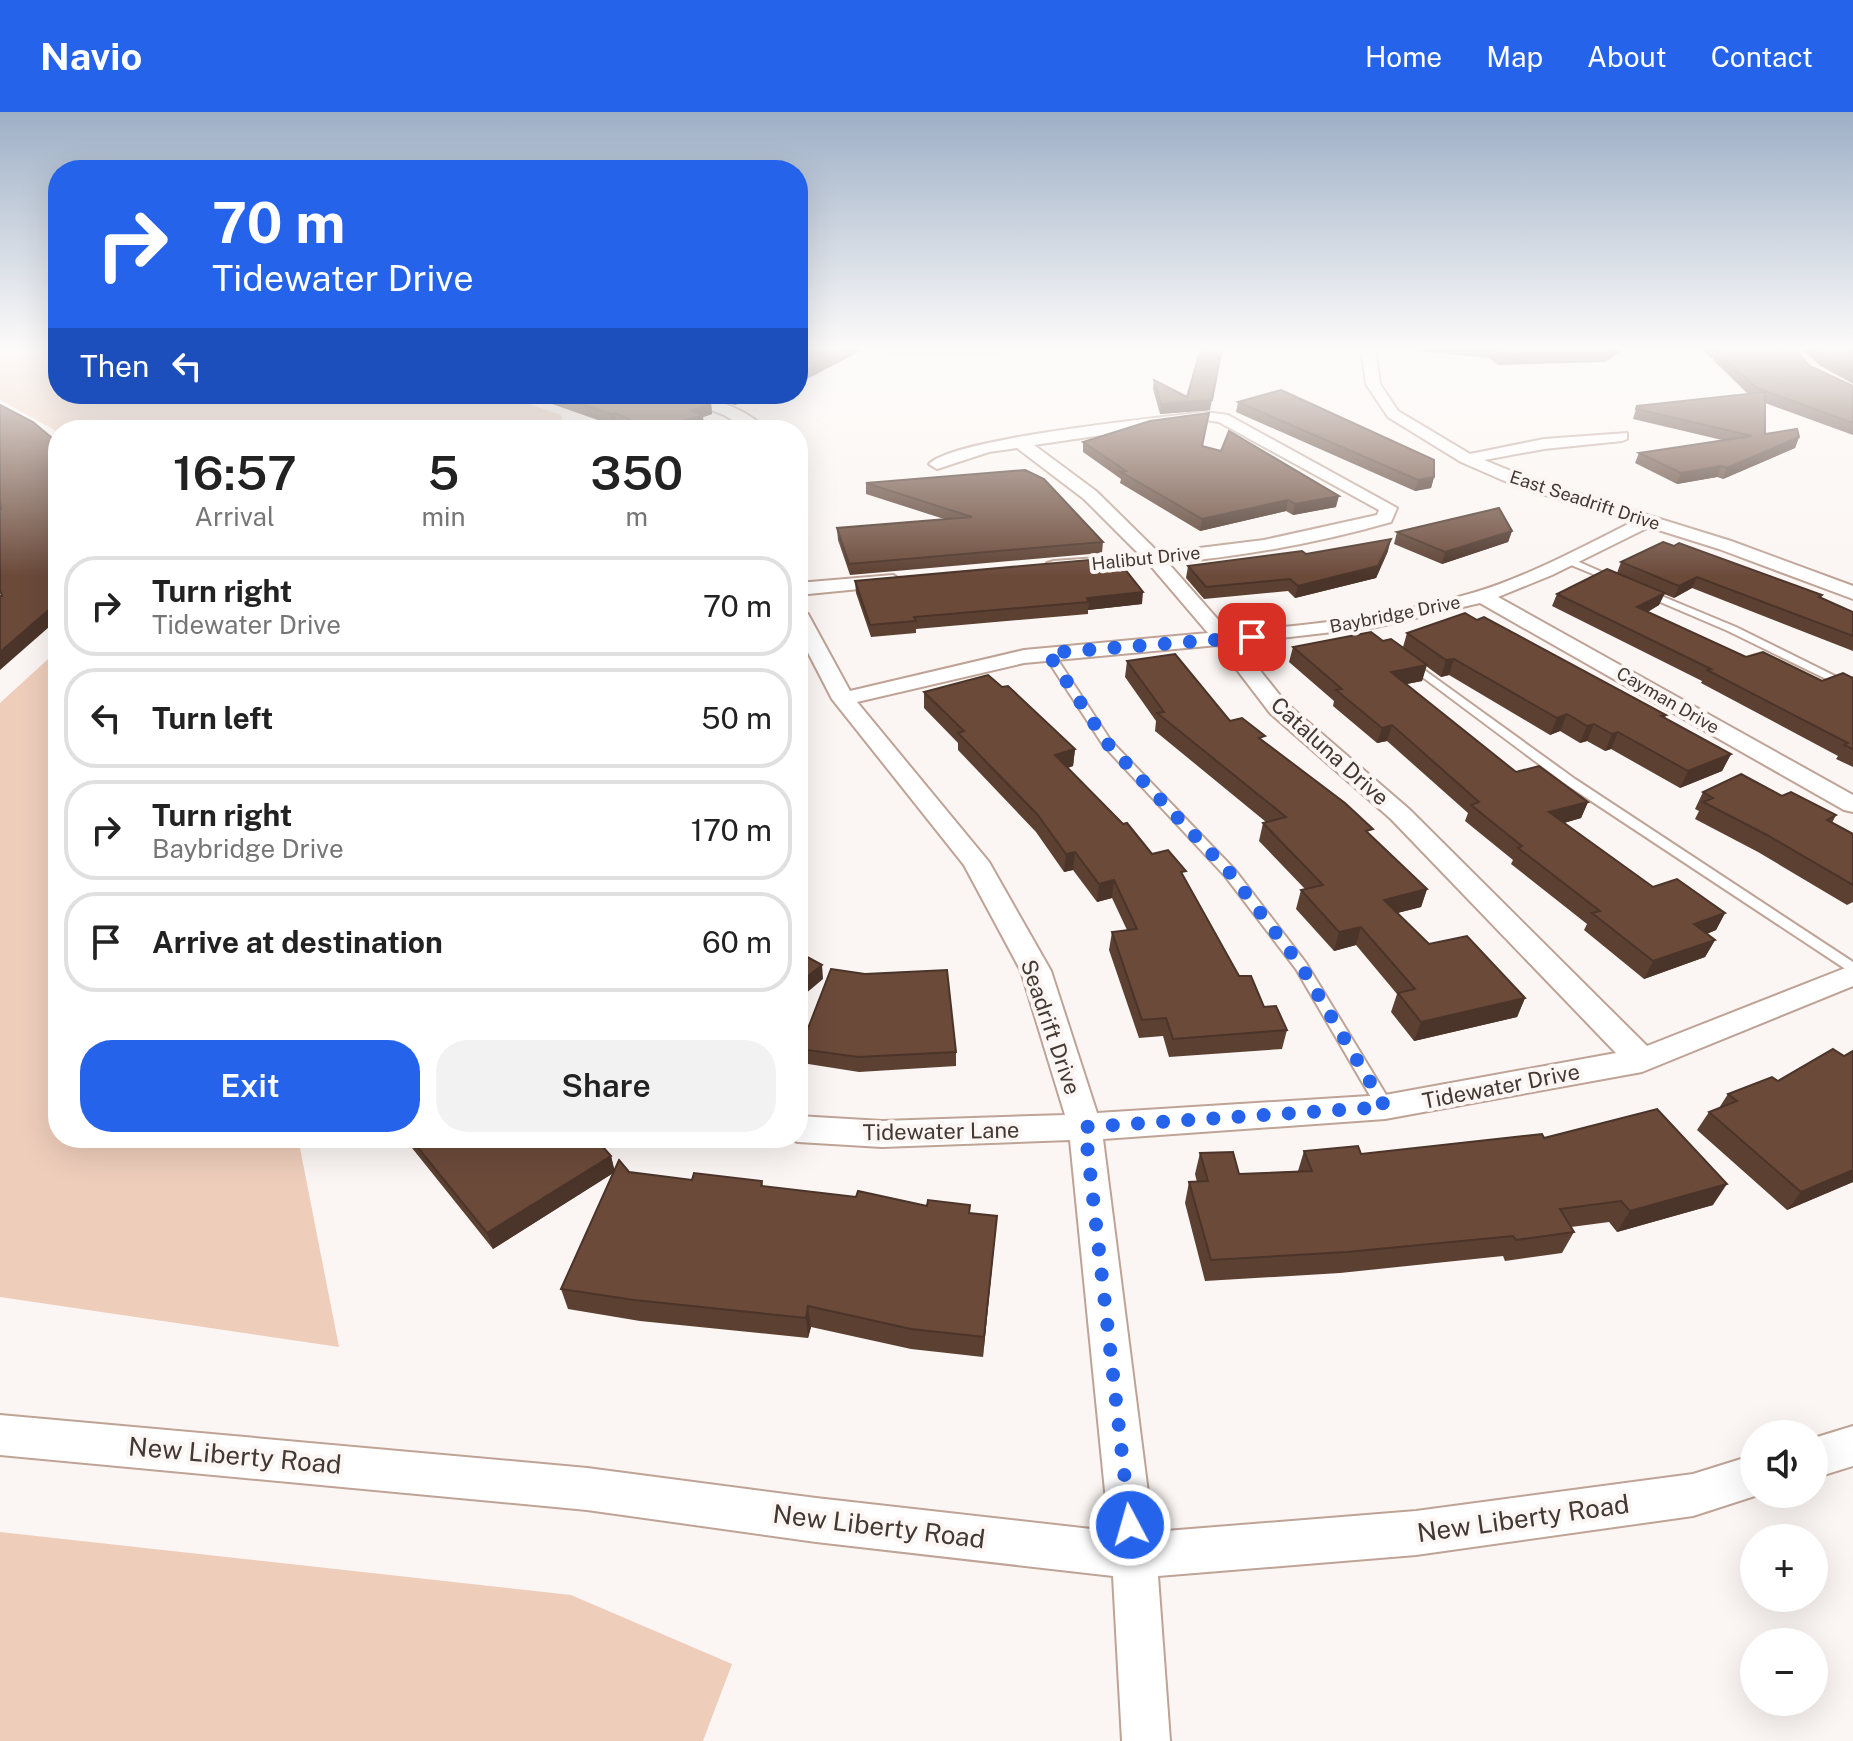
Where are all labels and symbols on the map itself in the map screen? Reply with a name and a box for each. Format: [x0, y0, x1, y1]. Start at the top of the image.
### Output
street label: East Seadrift Drive [1507, 466, 1663, 534]
street label: Halibut Drive [1091, 542, 1201, 574]
street label: Baybridge Drive [1328, 591, 1462, 637]
pin [1218, 603, 1286, 671]
street label: Cayman Drive [1613, 662, 1723, 738]
street label: Cataluna Drive [1266, 691, 1394, 811]
street label: Seadrift Drive [1016, 956, 1086, 1098]
street label: Tidewater Drive [1420, 1058, 1582, 1114]
street label: Tidewater Lane [862, 1117, 1020, 1145]
street label: New Liberty Road [127, 1430, 343, 1480]
position arrow [1088, 1483, 1172, 1567]
street label: New Liberty Road [1415, 1488, 1631, 1548]
street label: New Liberty Road [771, 1498, 987, 1554]

